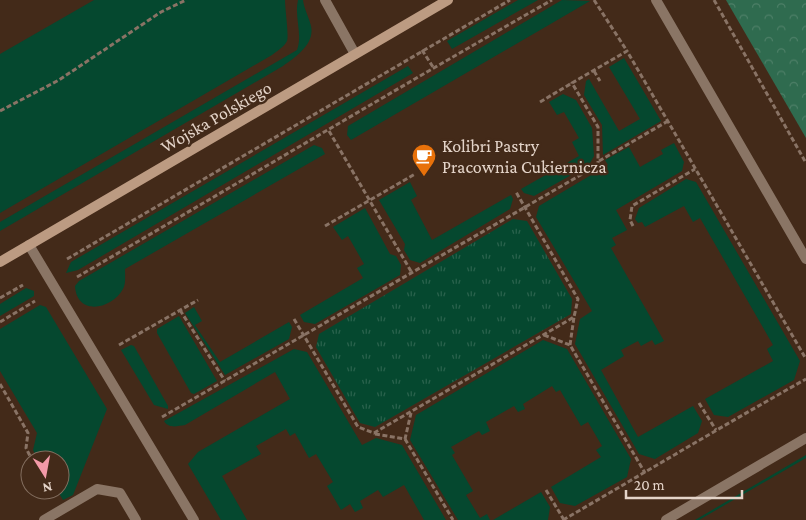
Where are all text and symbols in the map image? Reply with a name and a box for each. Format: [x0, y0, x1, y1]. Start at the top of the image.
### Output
street label: Wojska Polskiego [157, 77, 276, 158]
place label: Kolibri Pastry Pracownia Cukiernicza [442, 136, 607, 177]
cafe icon: Kolibri Pastry Pracownia Cukiernicza [411, 143, 437, 177]
north arrow [20, 450, 70, 500]
scale bar [626, 468, 742, 500]
text: 20 m [634, 477, 665, 493]
text: N [41, 479, 54, 497]

